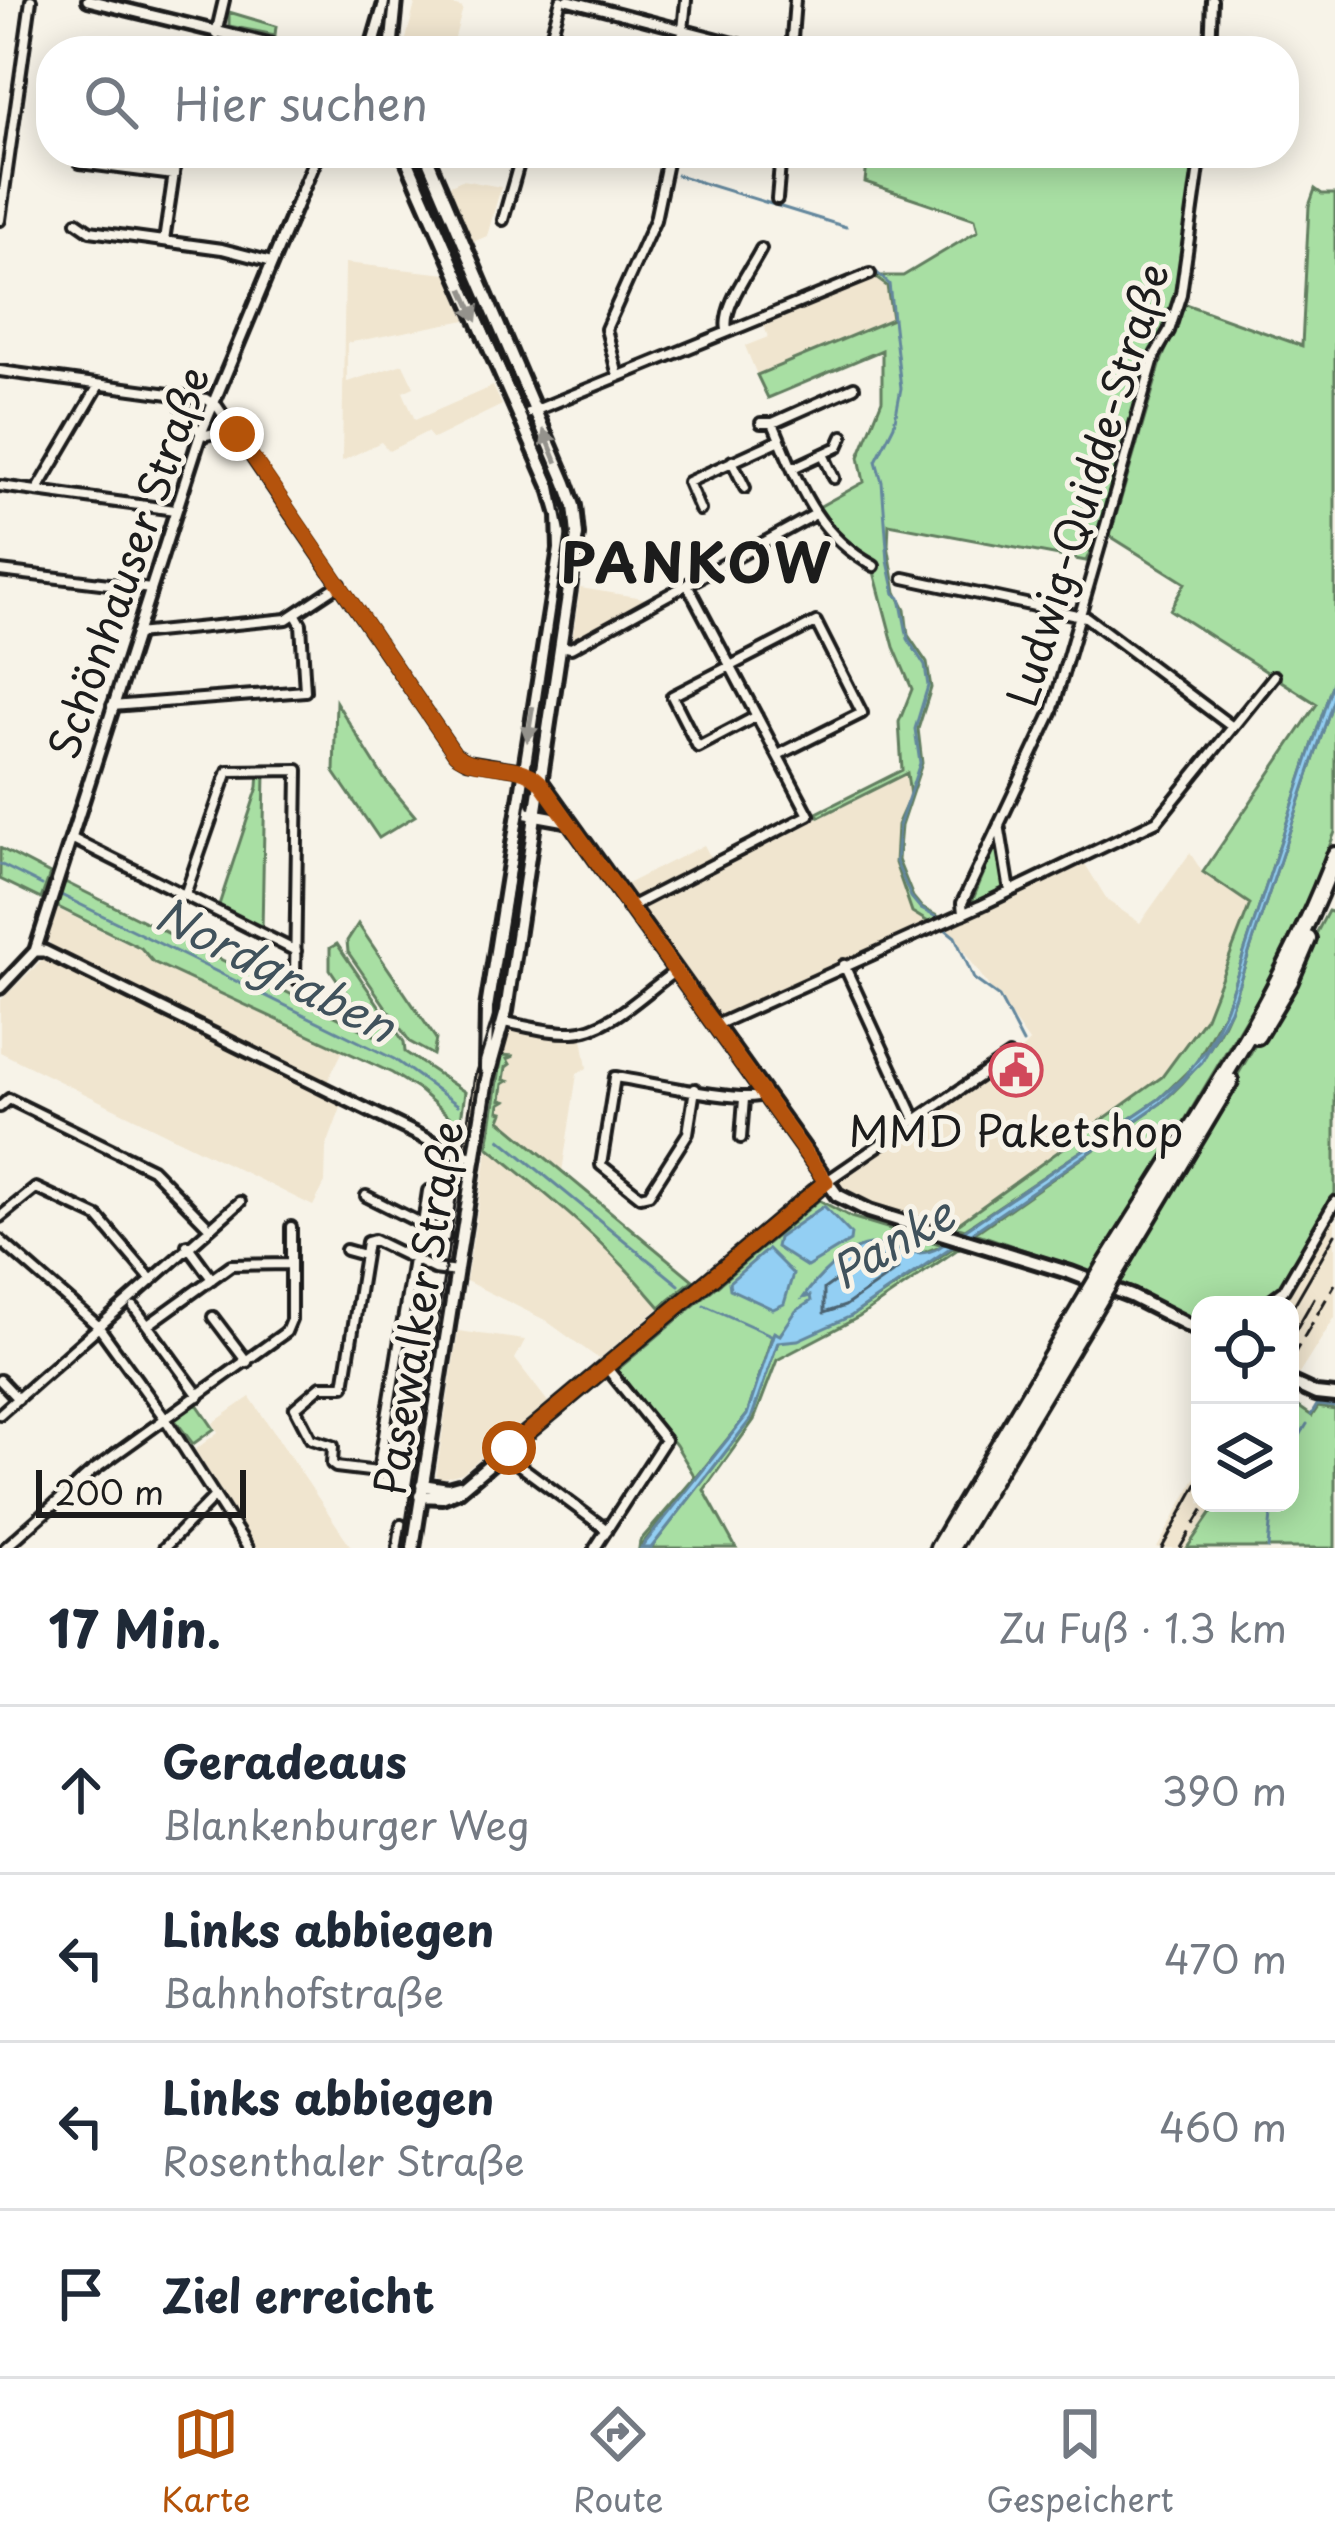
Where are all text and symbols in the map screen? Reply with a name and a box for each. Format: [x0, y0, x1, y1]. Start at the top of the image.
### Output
search box [36, 36, 1299, 168]
text: Hier suchen [174, 68, 428, 136]
icon: search [78, 69, 144, 135]
street label: Ludwig-Quidde-Straße [989, 255, 1183, 713]
one-way arrow [461, 288, 481, 323]
street label: Schönhauser Straße [30, 357, 224, 767]
route end [210, 407, 264, 461]
one-way arrow [540, 428, 559, 464]
district label: PANKOW [561, 520, 833, 601]
one-way arrow [521, 706, 540, 743]
water label: Nordgraben [144, 878, 410, 1059]
public building icon: MMD Paketshop [988, 1042, 1044, 1098]
place label: MMD Paketshop [849, 1098, 1183, 1161]
street label: Pasewalker Straße [356, 1116, 478, 1500]
water label: Panke [816, 1177, 968, 1304]
map controls [1191, 1296, 1299, 1512]
button: locate [1191, 1296, 1299, 1404]
button: layers [1191, 1404, 1299, 1512]
route start [482, 1421, 536, 1475]
scale bar [36, 1464, 246, 1517]
text: 200 m [54, 1466, 164, 1516]
text: 17 Min. [48, 1588, 221, 1665]
text: Zu Fuß · 1.3 km [999, 1597, 1287, 1656]
text: Geradeaus [162, 1726, 407, 1794]
icon: ahead [48, 1757, 114, 1823]
text: 390 m [1162, 1760, 1287, 1819]
text: Blankenburger Weg [162, 1794, 530, 1853]
text: Links abbiegen [162, 1894, 494, 1962]
icon: left [48, 1925, 114, 1991]
text: 470 m [1164, 1928, 1287, 1987]
text: Bahnhofstraße [162, 1962, 444, 2021]
text: Links abbiegen [162, 2062, 494, 2130]
icon: left [48, 2093, 114, 2159]
text: 460 m [1159, 2096, 1287, 2155]
text: Rosenthaler Straße [162, 2130, 525, 2189]
text: Ziel erreicht [162, 2260, 435, 2328]
icon: arrive [48, 2261, 114, 2327]
tab: Karte [161, 2401, 251, 2523]
tab: Route [573, 2401, 664, 2523]
tab: Gespeichert [986, 2401, 1174, 2523]

